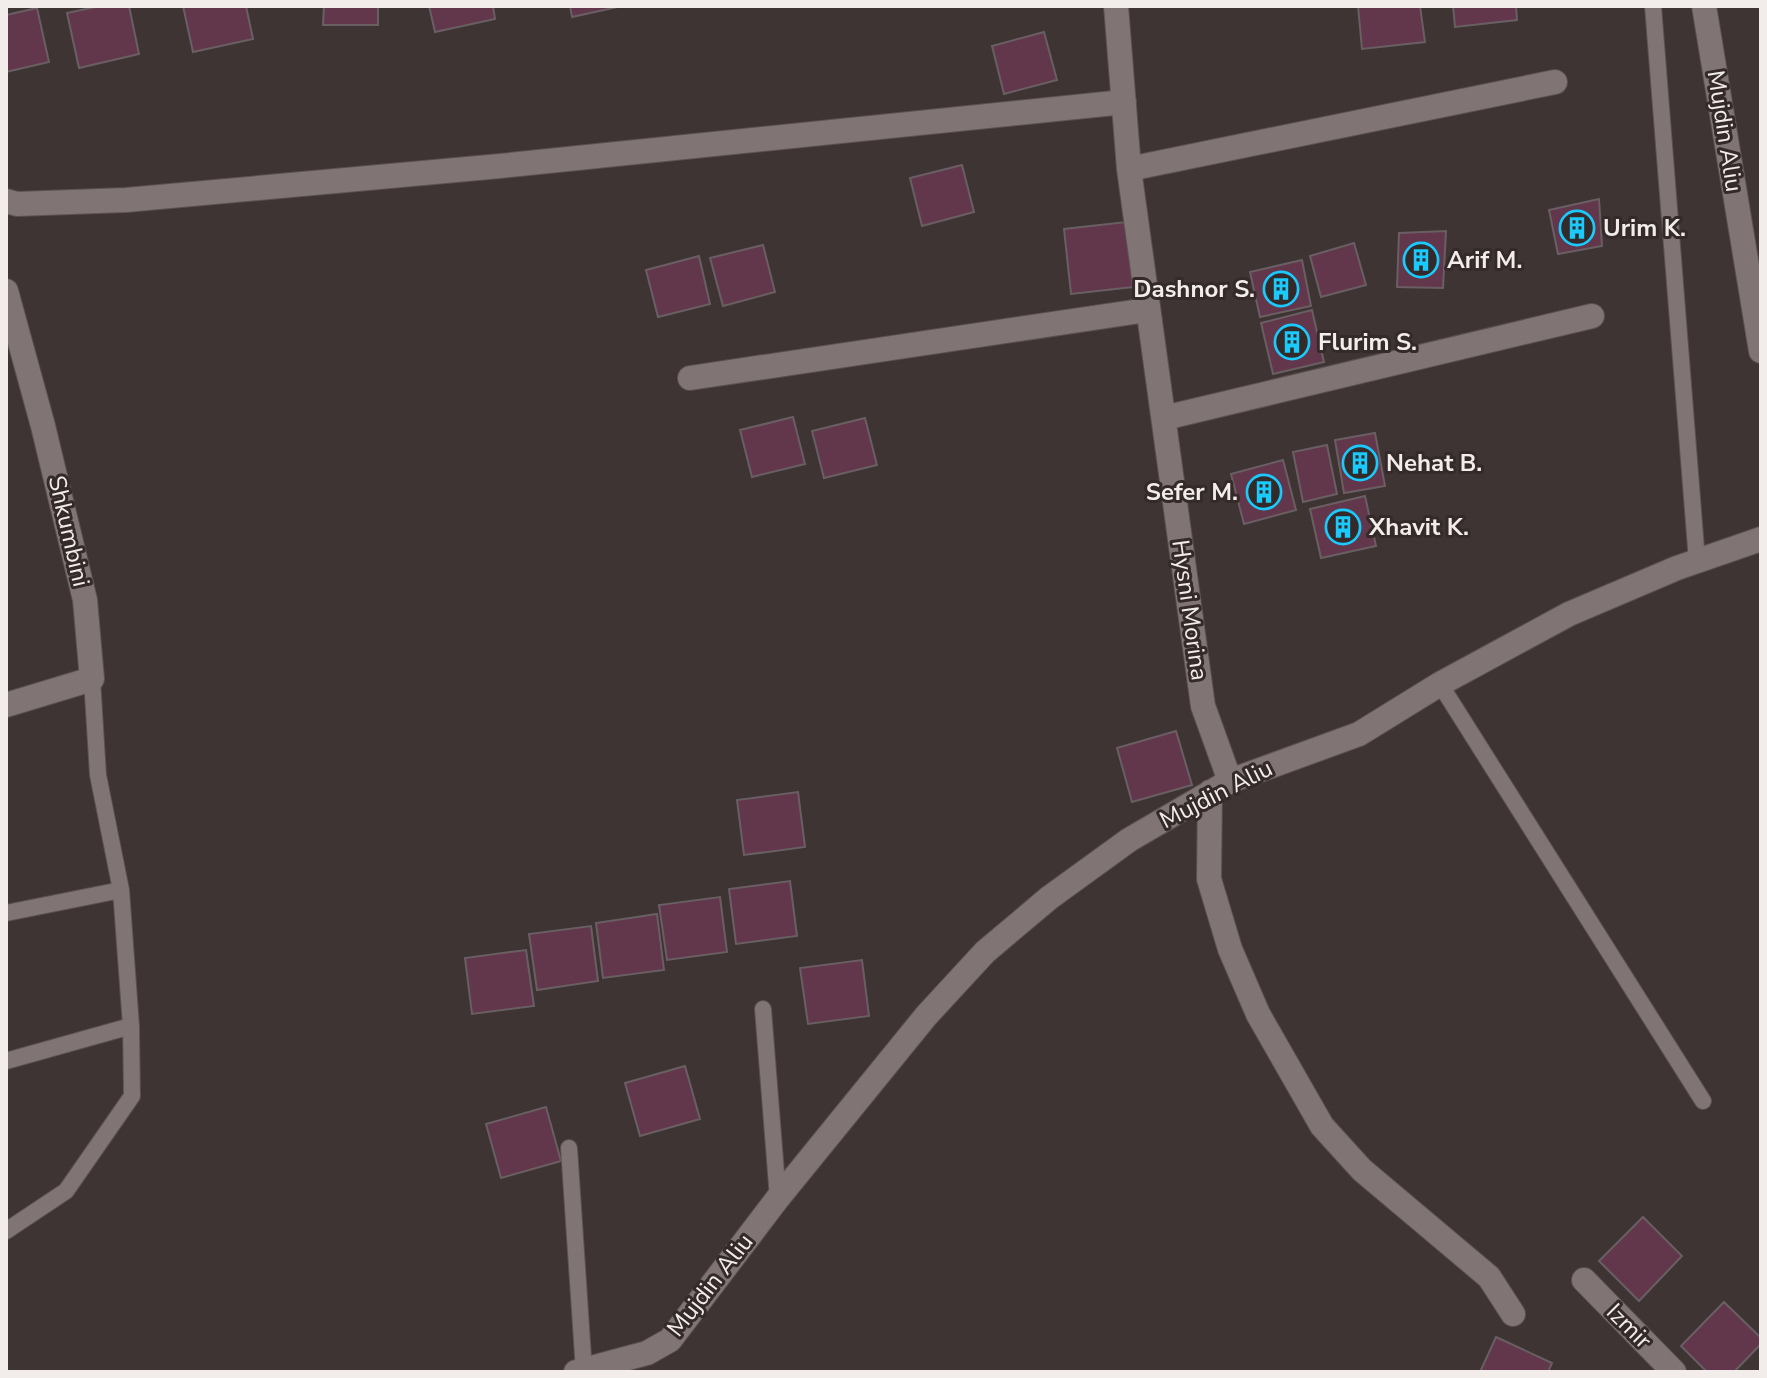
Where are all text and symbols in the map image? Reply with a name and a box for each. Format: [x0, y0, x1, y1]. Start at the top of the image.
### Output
street label: Mujdin Aliu [1700, 68, 1750, 194]
building icon: Urim K. [1558, 209, 1596, 247]
place label: Urim K. [1603, 212, 1686, 244]
building icon: Arif M. [1402, 241, 1440, 279]
place label: Arif M. [1447, 244, 1522, 276]
building icon: Dashnor S. [1262, 270, 1300, 308]
place label: Dashnor S. [1133, 273, 1255, 305]
building icon: Flurim S. [1273, 323, 1311, 361]
place label: Flurim S. [1318, 326, 1417, 358]
building icon: Nehat B. [1341, 444, 1379, 482]
place label: Nehat B. [1386, 447, 1482, 479]
street label: Shkumbini [41, 472, 97, 590]
building icon: Sefer M. [1245, 473, 1283, 511]
place label: Sefer M. [1146, 476, 1238, 508]
building icon: Xhavit K. [1324, 508, 1362, 546]
place label: Xhavit K. [1368, 511, 1469, 543]
street label: Hysni Morina [1164, 538, 1216, 682]
street label: Mujdin Aliu [1154, 752, 1278, 836]
street label: Mujdin Aliu [660, 1227, 760, 1343]
street label: Izmir [1599, 1296, 1659, 1356]

